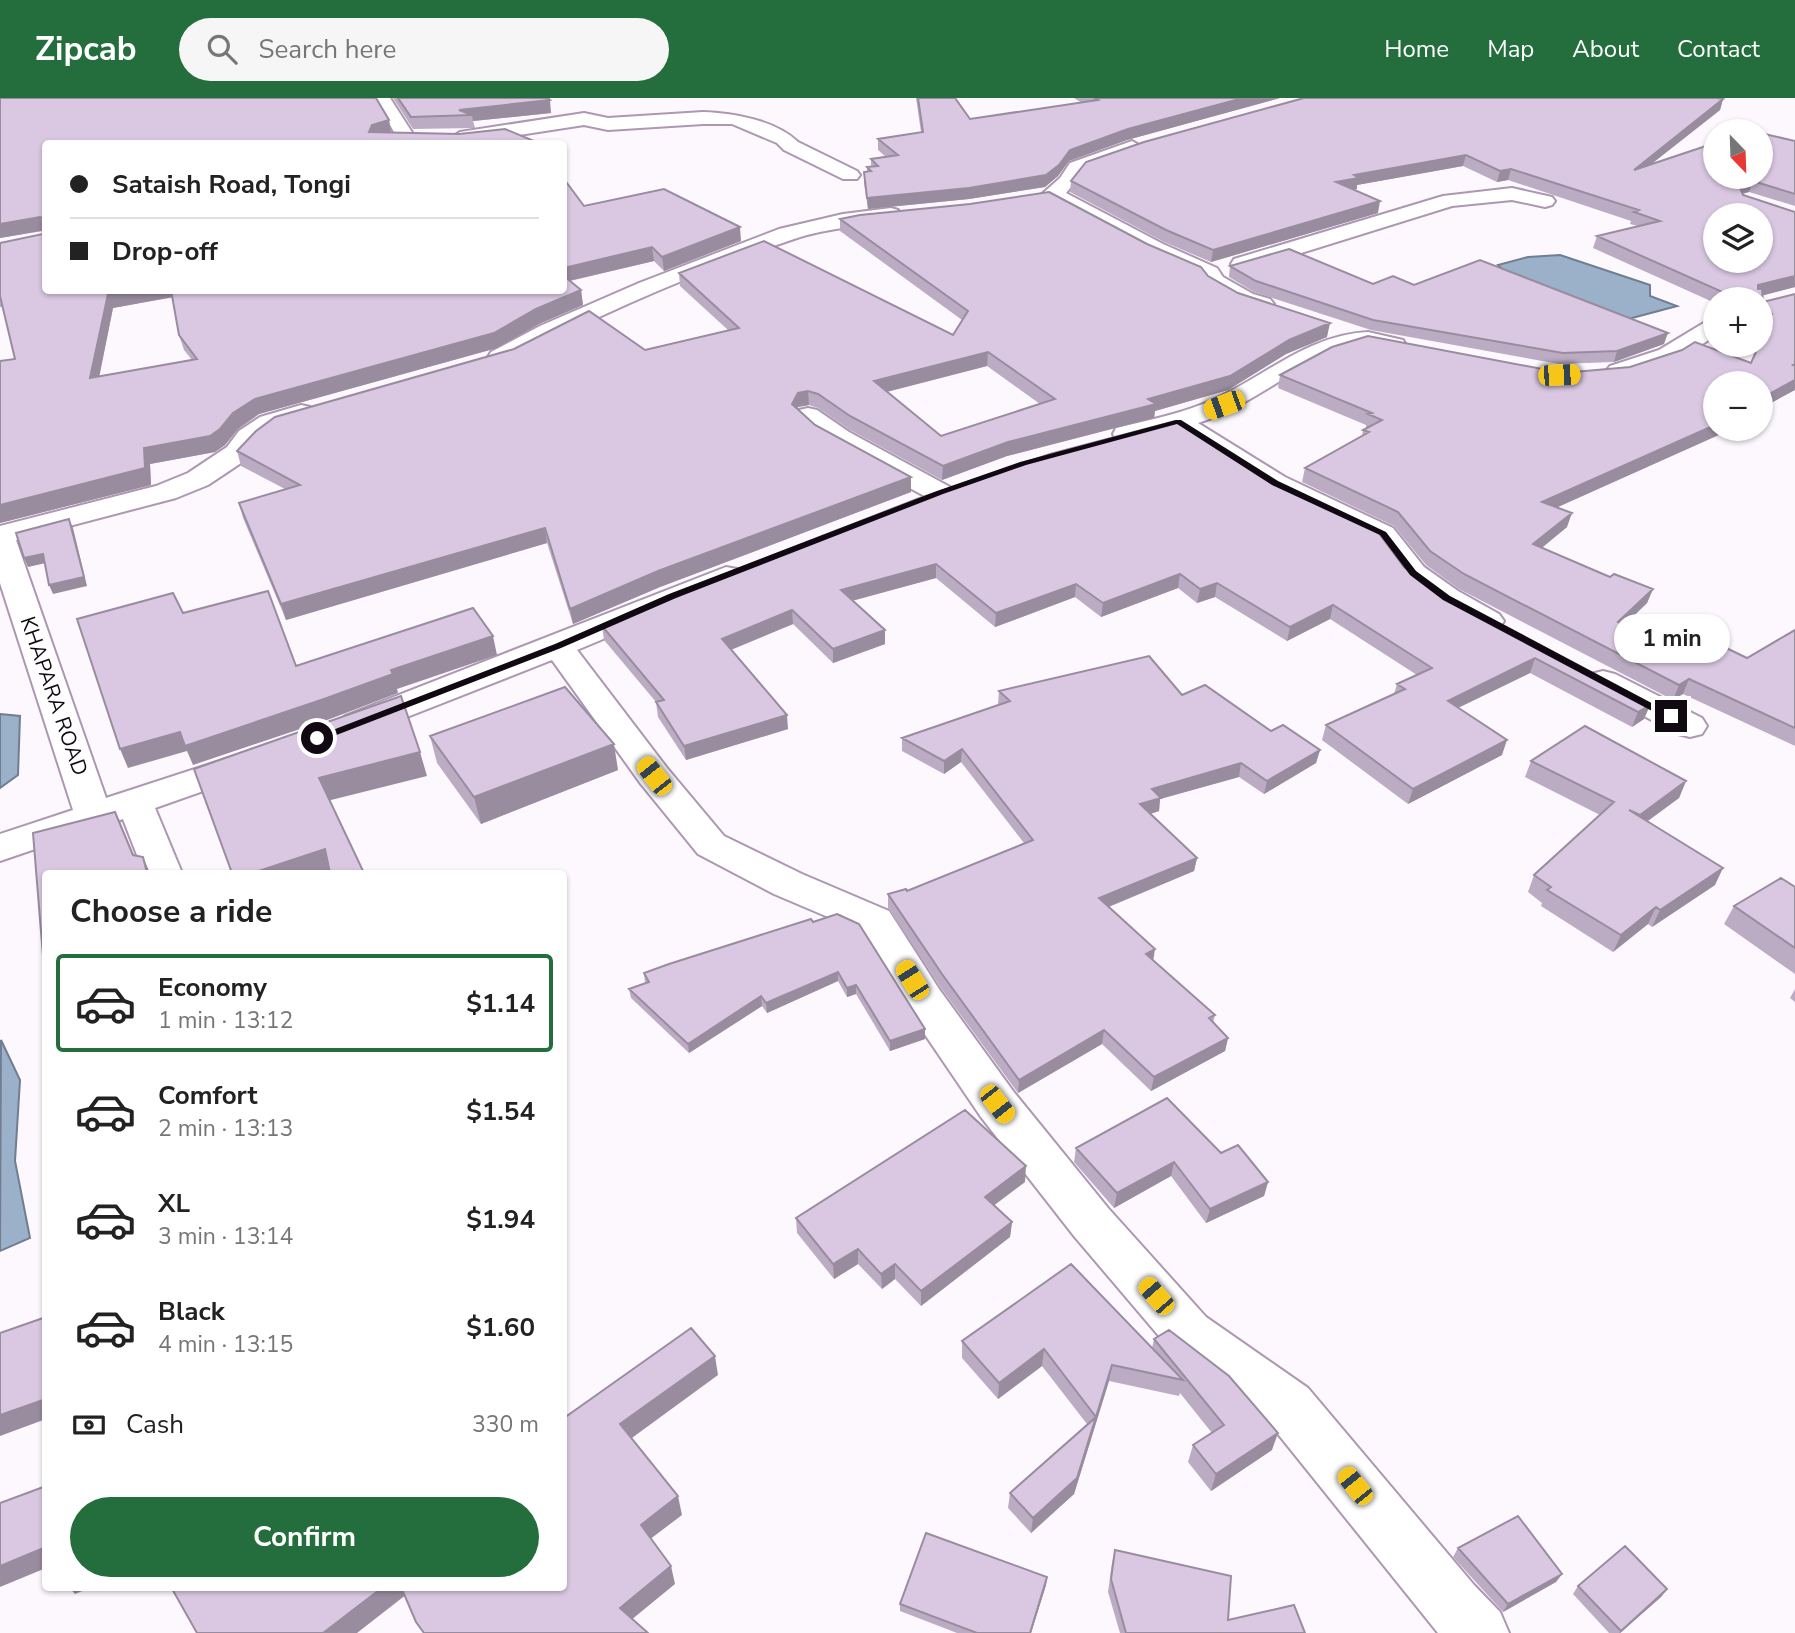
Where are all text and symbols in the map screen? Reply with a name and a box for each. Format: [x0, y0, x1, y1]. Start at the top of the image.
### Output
search box [179, 18, 669, 81]
text: Zipcab [35, 27, 137, 72]
icon: search [203, 30, 241, 68]
text: Search here [259, 32, 396, 67]
text: Home [1384, 33, 1449, 65]
text: Map [1487, 33, 1534, 65]
text: About [1572, 33, 1639, 65]
text: Contact [1677, 33, 1760, 65]
north arrow [1703, 119, 1773, 189]
map controls [1703, 119, 1773, 441]
text: Sataish Road, Tongi [112, 167, 351, 202]
button: layers [1703, 203, 1773, 273]
text: Drop-off [112, 234, 218, 269]
button: + [1703, 287, 1773, 357]
car [1538, 364, 1581, 386]
button: − [1703, 371, 1773, 441]
car [1201, 388, 1248, 422]
street label: KHAPARA ROAD [14, 613, 94, 779]
callout: 1 min [1613, 614, 1729, 664]
text: 1 min [1642, 623, 1702, 654]
route end [1655, 700, 1687, 732]
route start [301, 722, 333, 754]
car [633, 753, 676, 799]
text: Choose a ride [70, 890, 272, 933]
car [892, 957, 933, 1003]
text: Economy [158, 970, 267, 1005]
icon: car [74, 972, 137, 1035]
text: $1.14 [466, 986, 535, 1021]
text: 1 min · 13:12 [158, 1005, 293, 1036]
text: Comfort [158, 1078, 258, 1113]
icon: car [74, 1080, 137, 1143]
car [976, 1081, 1019, 1127]
text: $1.54 [466, 1094, 535, 1129]
text: 2 min · 13:13 [158, 1113, 293, 1144]
text: XL [158, 1186, 190, 1221]
icon: car [74, 1188, 137, 1251]
text: $1.94 [466, 1202, 535, 1237]
text: 3 min · 13:14 [158, 1221, 293, 1252]
car [1135, 1273, 1178, 1319]
text: Black [158, 1294, 225, 1329]
icon: car [74, 1296, 137, 1359]
text: $1.60 [466, 1310, 535, 1345]
text: 4 min · 13:15 [158, 1329, 293, 1360]
icon: cash [70, 1406, 108, 1444]
text: Cash [126, 1407, 184, 1442]
text: 330 m [472, 1409, 539, 1440]
car [1334, 1463, 1377, 1509]
button: Confirm [70, 1497, 539, 1577]

